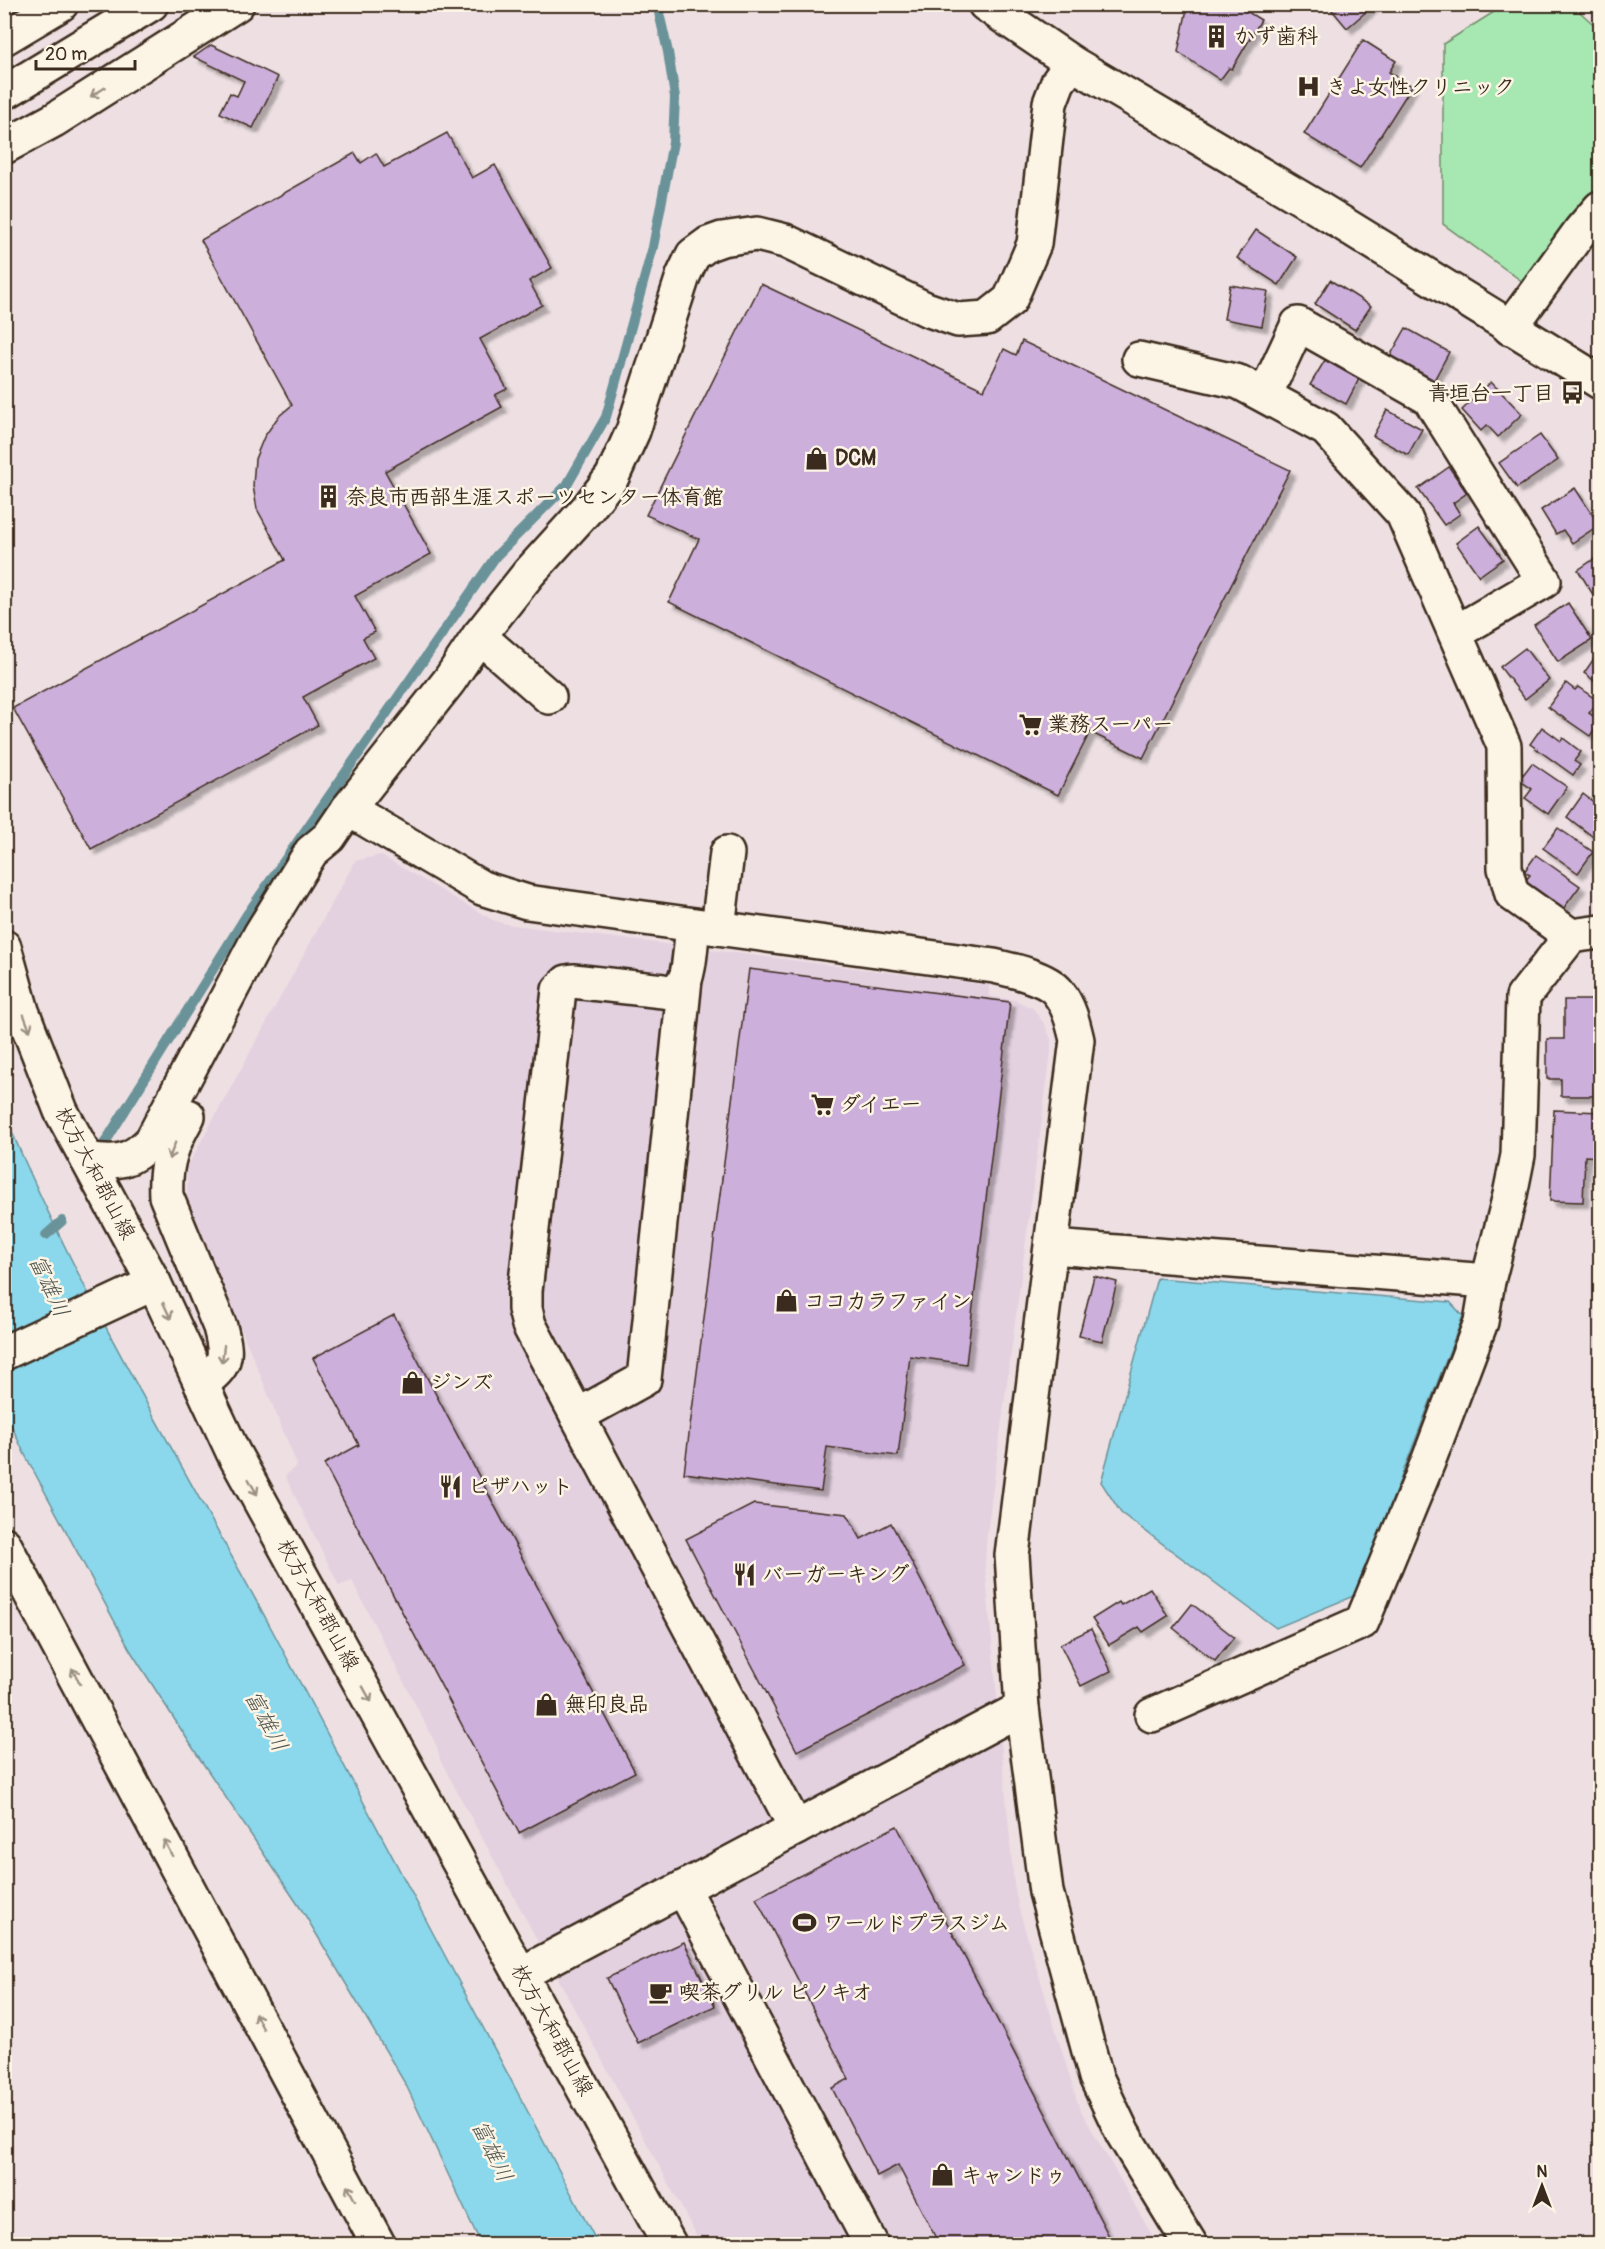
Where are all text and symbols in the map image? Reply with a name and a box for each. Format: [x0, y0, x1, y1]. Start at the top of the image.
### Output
building icon: かず歯科 [1203, 23, 1229, 49]
place label: かず歯科 [1234, 23, 1318, 50]
scale bar [36, 33, 135, 71]
text: 20 m [45, 43, 87, 66]
hospital icon: きよ女性クリニック [1295, 74, 1321, 100]
place label: きよ女性クリニック [1326, 74, 1515, 101]
one-way arrow [91, 86, 107, 98]
place label: 青垣台一丁目 [1428, 380, 1554, 407]
bus stop icon: 青垣台一丁目 [1559, 380, 1585, 406]
shop icon: DCM [804, 445, 830, 471]
place label: DCM [835, 445, 876, 472]
building icon: 奈良市西部生涯スポーツセンター体育館 [315, 484, 341, 510]
place label: 奈良市西部生涯スポーツセンター体育館 [346, 484, 724, 511]
supermarket icon: 業務スーパー [1017, 711, 1043, 737]
place label: 業務スーパー [1048, 711, 1173, 738]
one-way arrow [22, 1013, 33, 1032]
supermarket icon: ダイエー [809, 1091, 835, 1117]
place label: ダイエー [840, 1091, 921, 1118]
street label: 枚方大和郡山線 [49, 1102, 141, 1244]
one-way arrow [166, 1141, 177, 1160]
water label: 富雄川 [22, 1250, 76, 1322]
shop icon: ココカラファイン [773, 1288, 799, 1314]
place label: ココカラファイン [804, 1288, 972, 1315]
one-way arrow [162, 1302, 174, 1320]
one-way arrow [217, 1344, 228, 1363]
shop icon: ジンズ [399, 1369, 425, 1395]
place label: ジンズ [430, 1369, 493, 1396]
restaurant icon: ピザハット [437, 1473, 463, 1499]
place label: ピザハット [468, 1473, 573, 1500]
one-way arrow [248, 1477, 259, 1495]
street label: 枚方大和郡山線 [271, 1534, 365, 1676]
restaurant icon: バーガーキング [731, 1561, 757, 1587]
place label: バーガーキング [762, 1561, 909, 1588]
one-way arrow [70, 1668, 81, 1686]
water label: 富雄川 [238, 1685, 294, 1757]
one-way arrow [361, 1685, 373, 1702]
shop icon: 無印良品 [534, 1691, 560, 1717]
place label: 無印良品 [565, 1691, 649, 1718]
one-way arrow [162, 1840, 173, 1858]
sports icon: ワールドプラスジム [792, 1910, 818, 1936]
place label: ワールドプラスジム [823, 1910, 1010, 1937]
street label: 枚方大和郡山線 [505, 1959, 599, 2101]
cafe icon: 喫茶グリル ピノキオ [648, 1979, 674, 2005]
place label: 喫茶グリル ピノキオ [679, 1979, 873, 2006]
one-way arrow [253, 2012, 264, 2030]
water label: 富雄川 [465, 2115, 519, 2187]
north arrow [1512, 2156, 1572, 2216]
shop icon: キャンドゥ [930, 2162, 956, 2188]
place label: キャンドゥ [961, 2162, 1066, 2189]
text: N [1537, 2162, 1548, 2182]
one-way arrow [345, 2185, 357, 2202]

